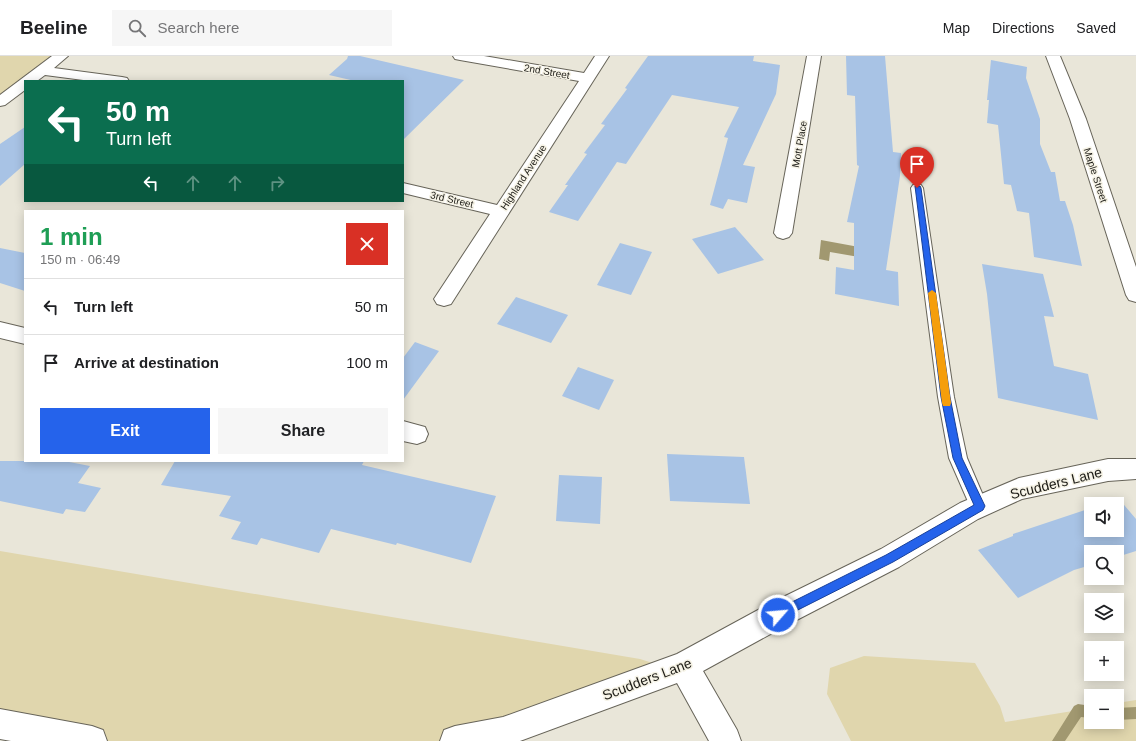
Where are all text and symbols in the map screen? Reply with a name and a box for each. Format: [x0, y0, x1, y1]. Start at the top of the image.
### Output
search box [112, 10, 392, 46]
text: Beeline [20, 17, 88, 38]
icon: search [126, 17, 148, 39]
text: Search here [158, 19, 239, 36]
text: Map [943, 20, 970, 36]
text: Directions [992, 20, 1054, 36]
text: Saved [1076, 20, 1116, 36]
street label: 2nd Street [523, 62, 571, 81]
icon: left [40, 96, 92, 148]
text: 50 m [106, 96, 170, 127]
street label: Mott Place [790, 119, 809, 168]
text: Turn left [106, 129, 171, 149]
street label: Highland Avenue [498, 142, 549, 212]
street label: Maple Street [1082, 146, 1110, 204]
pin [900, 147, 934, 188]
icon: arrive [906, 153, 928, 175]
icon: left [140, 172, 162, 194]
icon: ahead [182, 172, 204, 194]
icon: ahead [224, 172, 246, 194]
icon: right [266, 172, 288, 194]
street label: 3rd Street [429, 189, 475, 210]
text: 1 min [40, 223, 103, 250]
button: close [346, 223, 388, 265]
text: 150 m · 06:49 [40, 252, 120, 267]
icon: left [40, 296, 62, 318]
text: Turn left [74, 298, 133, 315]
text: 50 m [355, 298, 388, 315]
icon: arrive [40, 352, 62, 374]
text: Arrive at destination [74, 354, 219, 371]
text: 100 m [346, 354, 388, 371]
button: Exit [40, 408, 210, 454]
button: Share [218, 408, 388, 454]
street label: Scudders Lane [1008, 464, 1104, 502]
map controls [1084, 497, 1124, 729]
button: sound [1084, 497, 1124, 537]
button: search [1084, 545, 1124, 585]
button: layers [1084, 593, 1124, 633]
position arrow [757, 594, 799, 636]
button: + [1084, 641, 1124, 681]
street label: Scudders Lane [600, 655, 694, 703]
button: − [1084, 689, 1124, 729]

